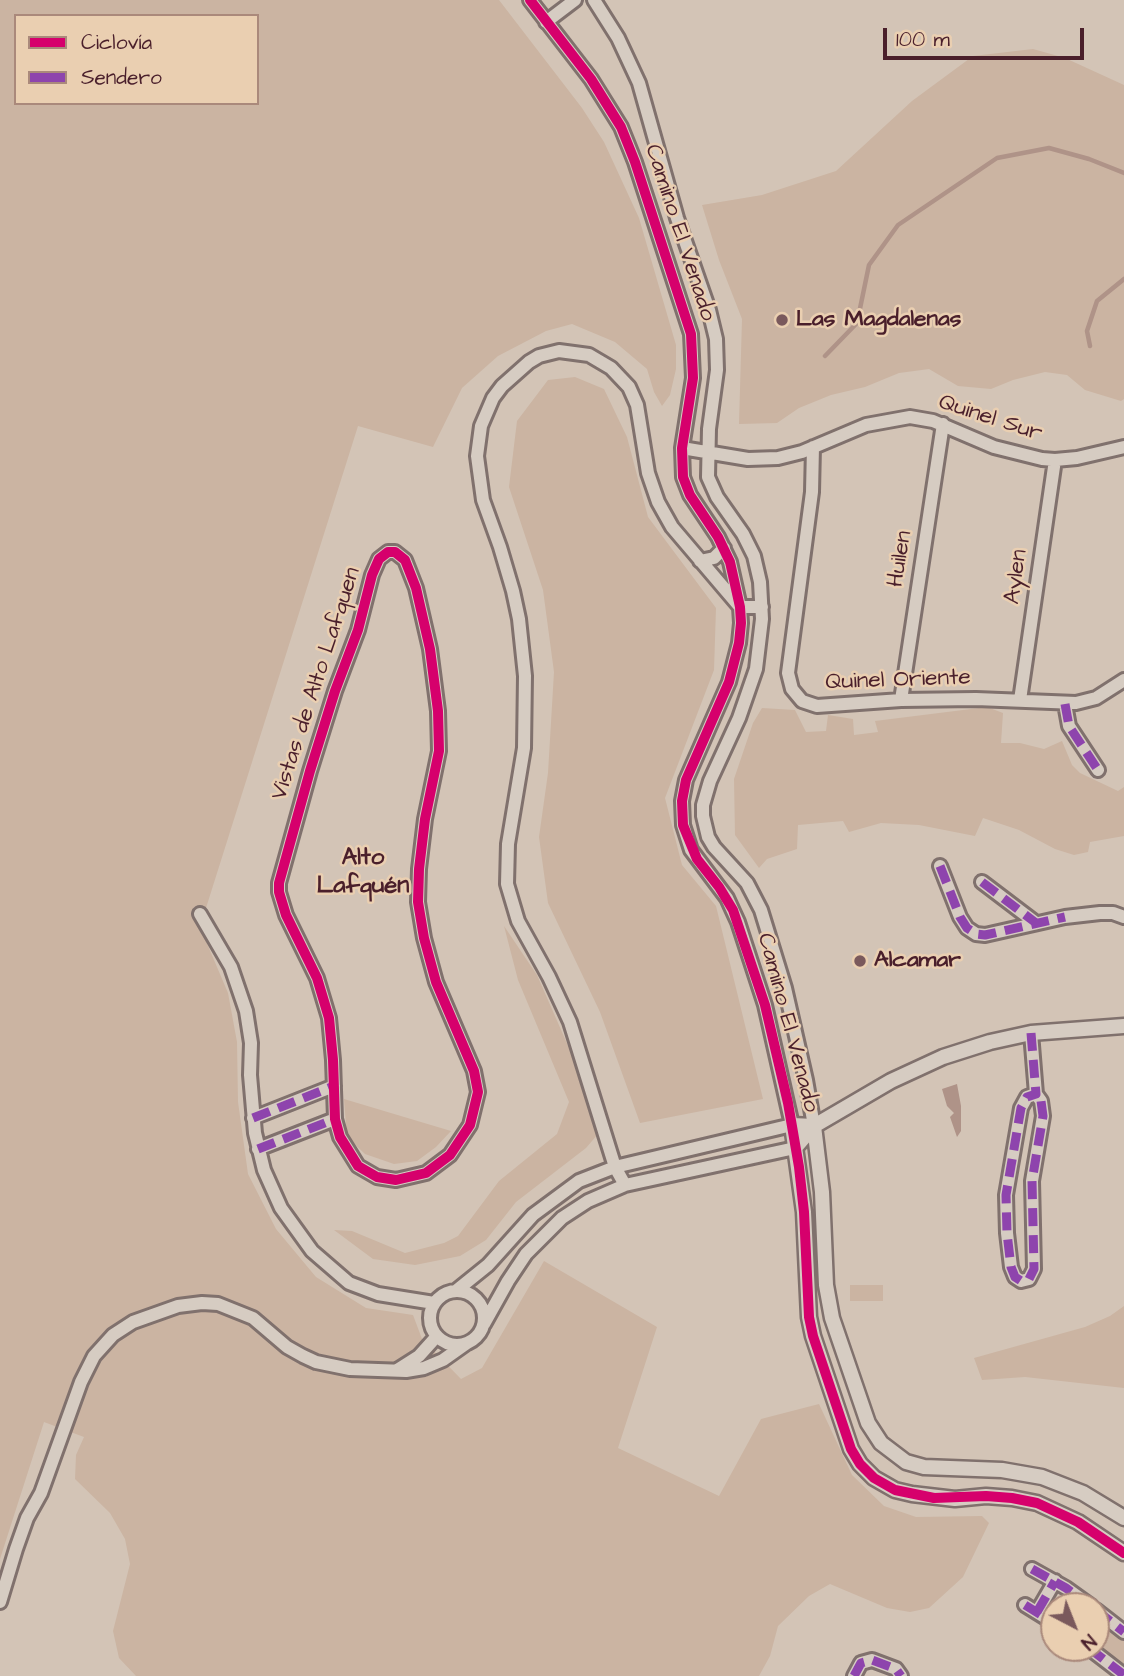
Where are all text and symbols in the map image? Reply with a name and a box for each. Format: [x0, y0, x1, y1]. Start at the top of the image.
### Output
legend [14, 14, 259, 105]
scale bar [886, 14, 1087, 58]
text: 100 m [896, 25, 950, 54]
text: Ciclovía [81, 28, 152, 57]
text: Sendero [81, 63, 162, 92]
street label: Camino El Venado [637, 141, 721, 325]
place label: Las Magdalenas [796, 306, 961, 334]
marker: Las Magdalenas [774, 312, 790, 328]
street label: Quinel Sur [935, 389, 1045, 449]
street label: Huilen [883, 529, 919, 589]
street label: Aylen [1000, 548, 1034, 606]
street label: Vistas de Alto Lafquen [266, 564, 368, 804]
street label: Quinel Oriente [825, 665, 971, 697]
district label: Alto Lafquén [317, 845, 409, 901]
street label: Camino El Venado [750, 930, 824, 1116]
place label: Alcamar [874, 947, 961, 975]
marker: Alcamar [852, 953, 868, 969]
north arrow [1040, 1592, 1110, 1662]
text: N [1075, 1627, 1102, 1656]

